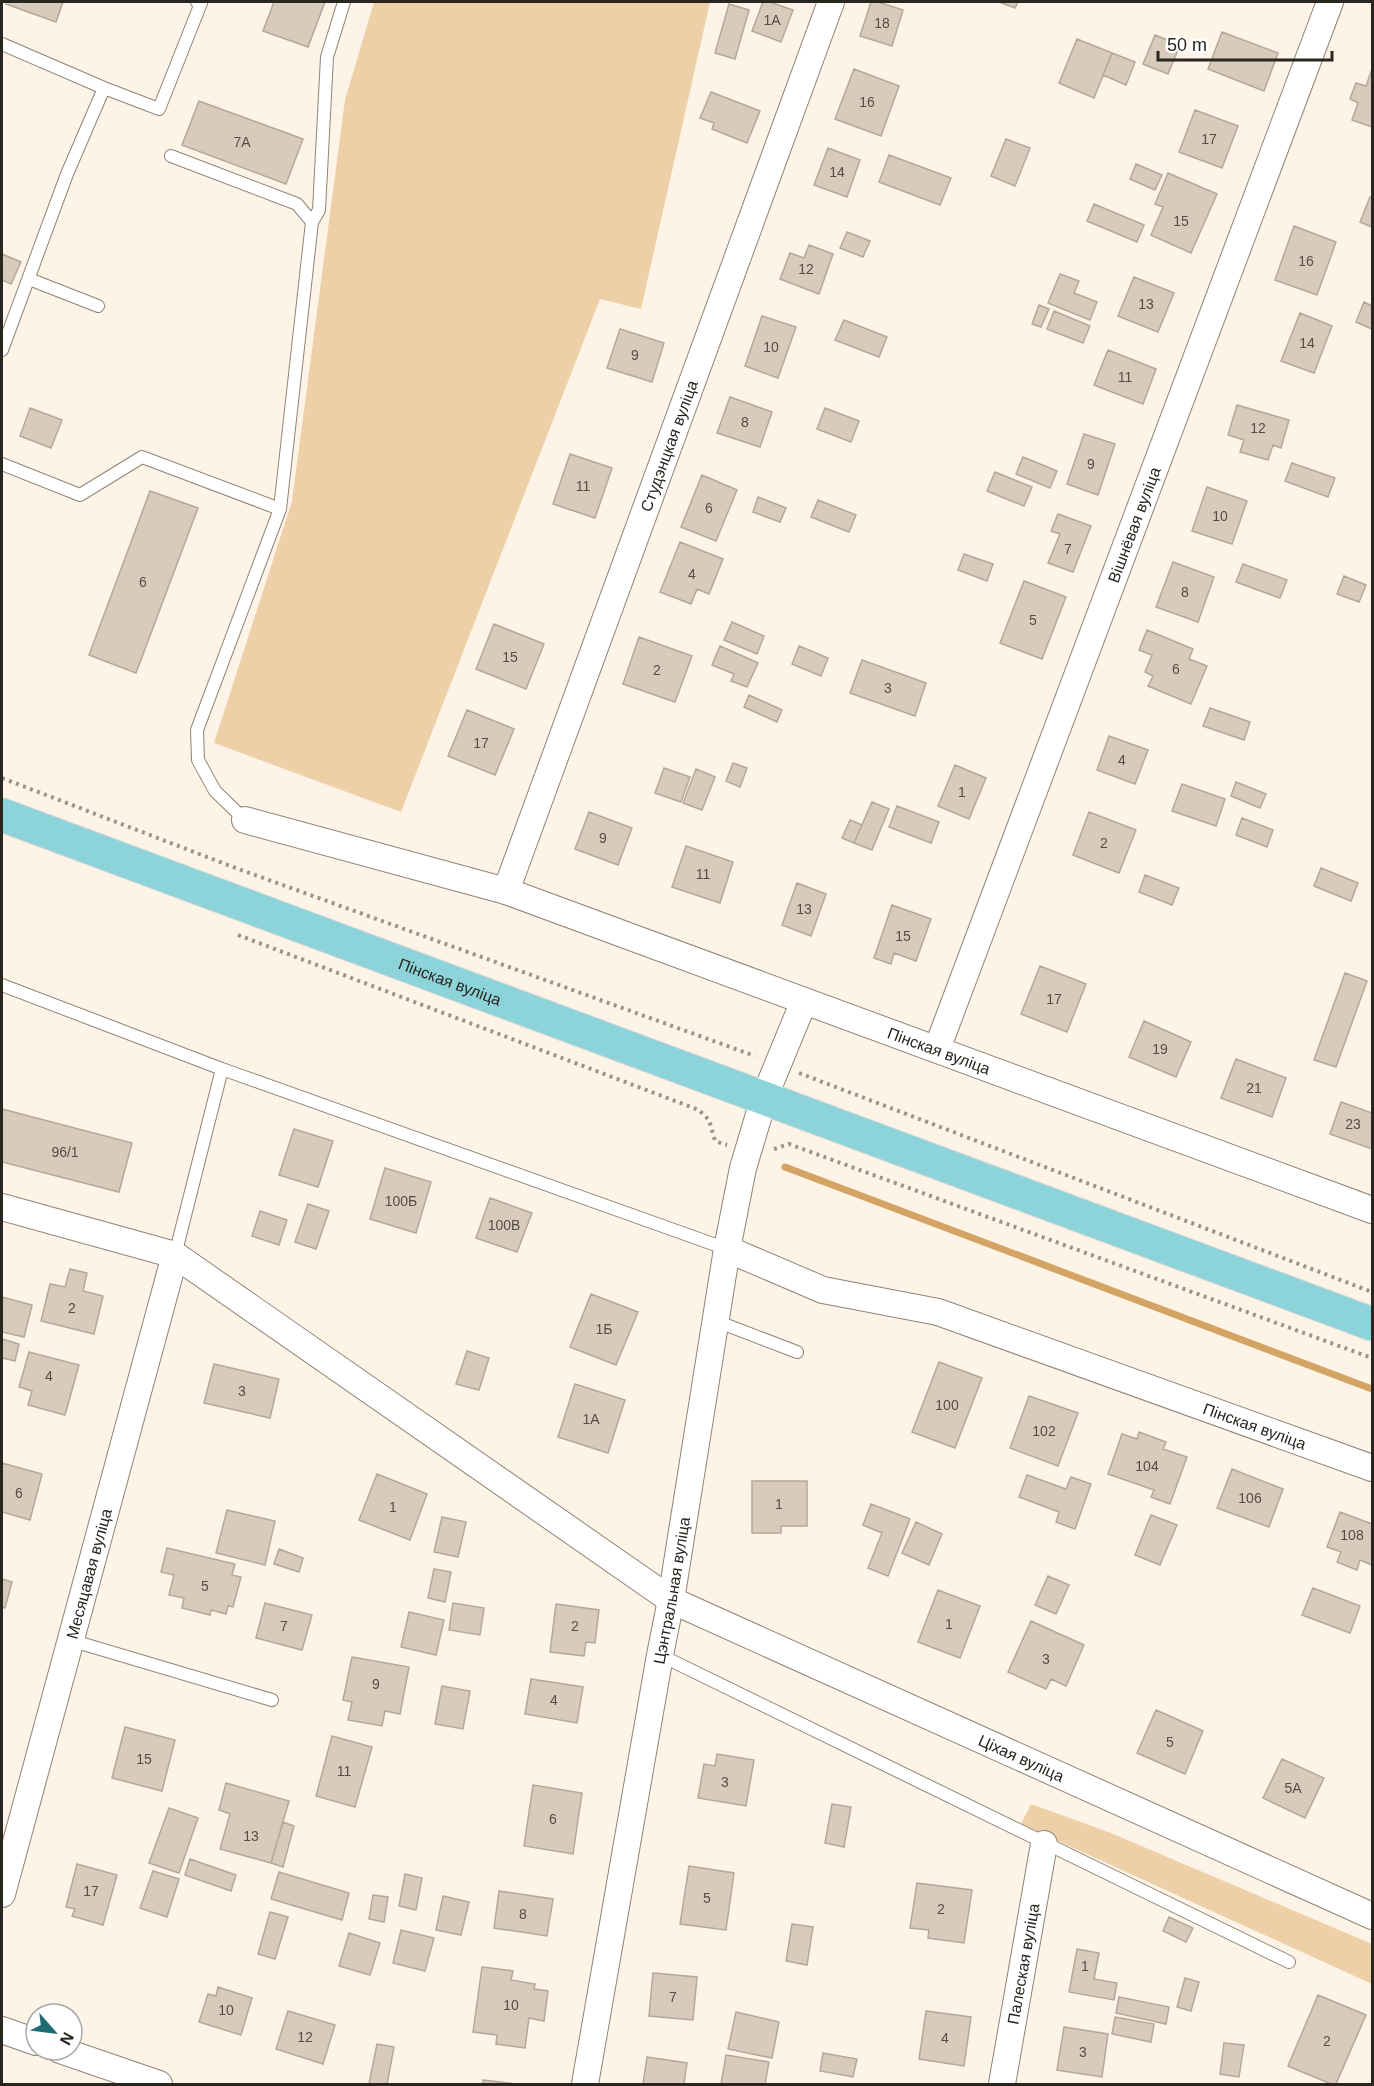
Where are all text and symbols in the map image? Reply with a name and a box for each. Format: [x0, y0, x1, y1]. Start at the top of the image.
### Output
house number: 1А [763, 12, 781, 28]
house number: 18 [874, 15, 890, 31]
scale bar [1158, 24, 1332, 62]
text: 50 m [1167, 35, 1207, 55]
house number: 16 [859, 94, 875, 110]
house number: 17 [1201, 131, 1217, 147]
house number: 7А [233, 134, 251, 150]
house number: 14 [829, 164, 845, 180]
house number: 15 [1173, 213, 1189, 229]
house number: 16 [1298, 253, 1314, 269]
house number: 12 [798, 261, 814, 277]
house number: 13 [1138, 296, 1154, 312]
house number: 14 [1299, 335, 1315, 351]
house number: 10 [763, 339, 779, 355]
house number: 9 [631, 347, 639, 363]
house number: 11 [1118, 369, 1132, 385]
street label: Студэнцкая вуліца [637, 378, 701, 514]
house number: 8 [741, 414, 749, 430]
house number: 12 [1250, 420, 1266, 436]
house number: 9 [1087, 456, 1095, 472]
street label: Вішнёвая вуліца [1105, 465, 1164, 585]
house number: 11 [576, 478, 590, 494]
house number: 6 [705, 500, 713, 516]
house number: 10 [1212, 508, 1228, 524]
house number: 7 [1064, 541, 1072, 557]
house number: 4 [688, 566, 696, 582]
house number: 6 [139, 574, 147, 590]
house number: 8 [1181, 584, 1189, 600]
house number: 5 [1029, 612, 1037, 628]
house number: 15 [502, 649, 518, 665]
house number: 6 [1172, 661, 1180, 677]
house number: 2 [653, 662, 661, 678]
house number: 3 [884, 680, 892, 696]
house number: 17 [473, 735, 489, 751]
house number: 4 [1118, 752, 1126, 768]
house number: 1 [958, 784, 966, 800]
house number: 9 [599, 830, 607, 846]
house number: 2 [1100, 835, 1108, 851]
house number: 11 [696, 866, 710, 882]
house number: 13 [796, 901, 812, 917]
house number: 15 [895, 928, 911, 944]
street label: Пінская вуліца [396, 955, 504, 1009]
house number: 17 [1046, 991, 1062, 1007]
street label: Пінская вуліца [885, 1024, 993, 1078]
house number: 19 [1152, 1041, 1168, 1057]
house number: 21 [1246, 1080, 1262, 1096]
house number: 23 [1345, 1116, 1361, 1132]
house number: 96/1 [51, 1144, 79, 1160]
house number: 100Б [385, 1193, 417, 1209]
house number: 100В [488, 1217, 520, 1233]
house number: 2 [68, 1300, 76, 1316]
house number: 1Б [596, 1321, 612, 1337]
house number: 4 [45, 1368, 53, 1384]
house number: 3 [238, 1383, 246, 1399]
house number: 100 [935, 1397, 959, 1413]
street label: Пінская вуліца [1201, 1400, 1308, 1453]
house number: 1А [582, 1411, 600, 1427]
house number: 102 [1032, 1423, 1056, 1439]
house number: 104 [1135, 1458, 1159, 1474]
house number: 6 [15, 1485, 23, 1501]
house number: 106 [1238, 1490, 1262, 1506]
house number: 1 [775, 1496, 783, 1512]
house number: 1 [389, 1499, 397, 1515]
street label: Месяцавая вуліца [63, 1507, 115, 1641]
street label: Цэнтральная вуліца [651, 1516, 693, 1666]
house number: 108 [1340, 1527, 1364, 1543]
house number: 5 [201, 1578, 209, 1594]
house number: 1 [945, 1616, 953, 1632]
house number: 7 [280, 1618, 288, 1634]
house number: 2 [571, 1618, 579, 1634]
house number: 3 [1042, 1651, 1050, 1667]
house number: 9 [372, 1676, 380, 1692]
house number: 4 [550, 1692, 558, 1708]
street label: Ціхая вуліца [976, 1732, 1067, 1785]
house number: 5 [1166, 1734, 1174, 1750]
house number: 15 [136, 1751, 152, 1767]
house number: 11 [337, 1763, 351, 1779]
house number: 3 [721, 1774, 729, 1790]
house number: 5А [1284, 1780, 1302, 1796]
house number: 6 [549, 1811, 557, 1827]
house number: 13 [243, 1828, 259, 1844]
house number: 17 [83, 1883, 99, 1899]
house number: 5 [703, 1890, 711, 1906]
house number: 2 [937, 1901, 945, 1917]
street label: Палеская вуліца [1005, 1902, 1042, 2026]
house number: 8 [519, 1906, 527, 1922]
house number: 1 [1081, 1958, 1089, 1974]
house number: 7 [669, 1989, 677, 2005]
house number: 10 [503, 1997, 519, 2013]
north arrow [24, 2002, 84, 2062]
house number: 10 [218, 2002, 234, 2018]
house number: 12 [297, 2029, 313, 2045]
text: N [57, 2030, 77, 2048]
house number: 4 [941, 2030, 949, 2046]
house number: 2 [1323, 2033, 1331, 2049]
house number: 3 [1079, 2044, 1087, 2060]

